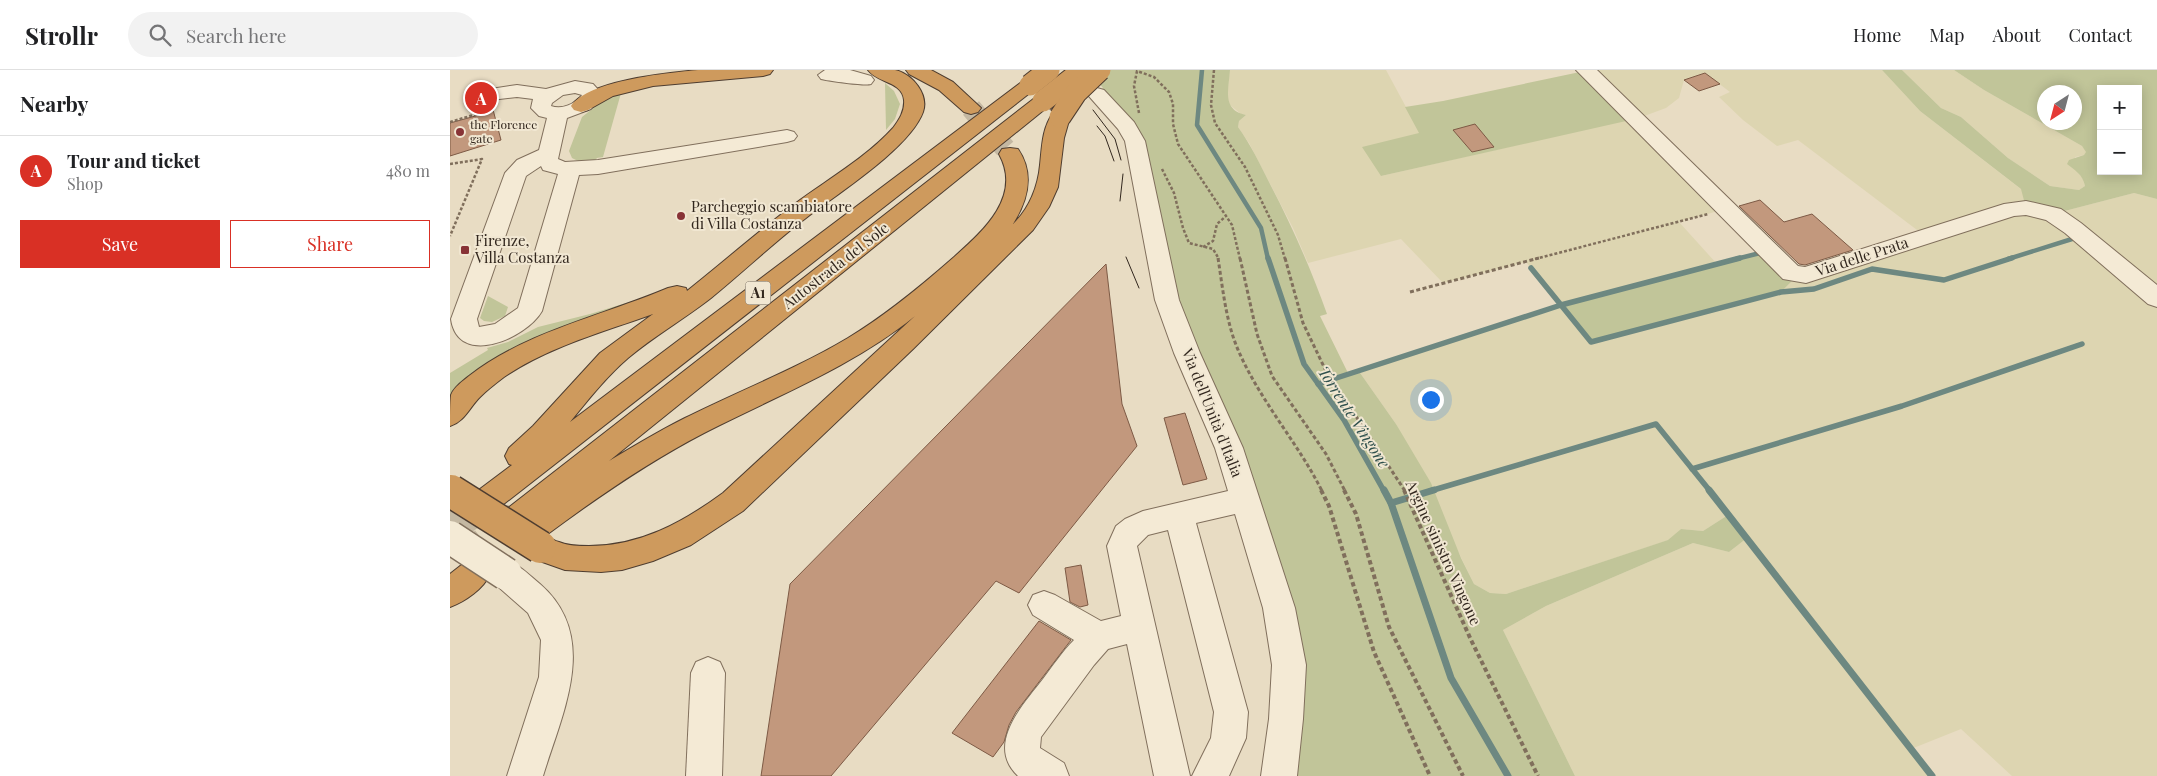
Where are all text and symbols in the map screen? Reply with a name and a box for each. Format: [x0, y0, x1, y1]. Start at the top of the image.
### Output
search box [128, 12, 478, 57]
text: Strollr [25, 19, 98, 51]
icon: search [146, 21, 174, 49]
text: Search here [186, 22, 286, 48]
text: Home [1853, 23, 1901, 47]
text: Map [1929, 23, 1964, 47]
text: About [1992, 23, 2041, 47]
text: Contact [2069, 23, 2132, 47]
pin: A [465, 79, 497, 117]
north arrow [2037, 85, 2082, 130]
map controls [2097, 85, 2142, 175]
button: + [2097, 85, 2142, 130]
text: Nearby [20, 89, 89, 117]
place label: the Florence gate [470, 116, 537, 146]
marker: the Florence gate [454, 126, 466, 138]
button: − [2097, 130, 2142, 175]
text: Tour and ticket [67, 147, 200, 173]
text: A [31, 160, 41, 181]
text: 480 m [386, 160, 430, 181]
text: Shop [67, 173, 103, 194]
place label: Parcheggio scambiatore di Villa Costanza [691, 196, 852, 233]
marker: Parcheggio scambiatore di Villa Costanza [675, 210, 687, 222]
street label: Autostrada del Sole [777, 218, 893, 314]
button: Save [20, 220, 220, 268]
button: Share [230, 220, 430, 268]
place label: Firenze, Villa Costanza [474, 230, 570, 267]
street label: Via delle Prata [1812, 232, 1911, 281]
marker: Firenze, Villa Costanza [459, 244, 471, 256]
road number: A1 [746, 282, 770, 304]
street label: Via dell'Unità d'Italia [1178, 344, 1248, 481]
water label: Torrente Vingone [1314, 362, 1395, 472]
your location [1418, 387, 1444, 413]
street label: Argine sinistro Vingone [1401, 476, 1486, 628]

